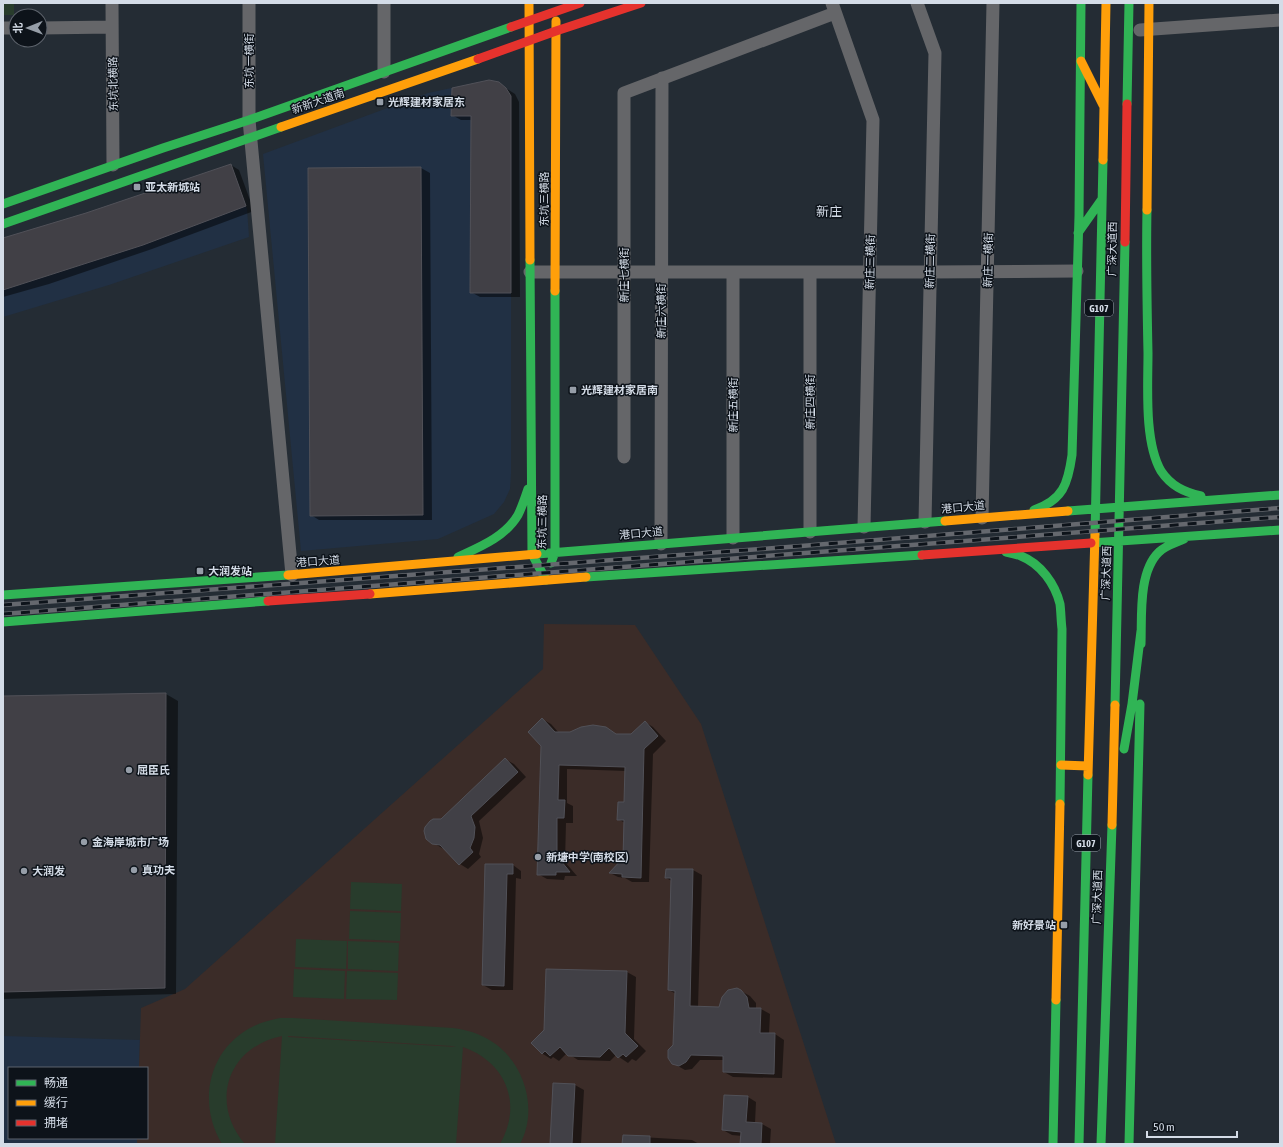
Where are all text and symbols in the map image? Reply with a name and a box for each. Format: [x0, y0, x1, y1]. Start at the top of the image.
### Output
north arrow [8, 8, 48, 48]
text: 北 [12, 23, 24, 34]
street label: 东坑一横街 [243, 34, 255, 89]
street label: 东坑北横路 [107, 56, 119, 112]
street label: 新新大道南 [290, 86, 346, 116]
place label: 光辉建材家居东 [388, 96, 465, 108]
marker: 光辉建材家居东 [375, 97, 385, 107]
street label: 东坑三横路 [538, 172, 550, 227]
place label: 亚太新城站 [145, 181, 200, 193]
marker: 亚太新城站 [132, 182, 142, 192]
district label: 新庄 [816, 204, 842, 219]
street label: 广深大道西 [1106, 221, 1118, 277]
street label: 新庄一横街 [982, 232, 994, 288]
street label: 新庄二横街 [924, 233, 936, 289]
street label: 新庄三横街 [864, 234, 876, 290]
street label: 新庄七横街 [618, 248, 630, 303]
street label: 新庄六横街 [655, 284, 667, 339]
road number: G107 [1085, 300, 1113, 316]
street label: 新庄四横街 [804, 375, 816, 430]
street label: 新庄五横街 [727, 378, 739, 433]
place label: 光辉建材家居南 [581, 384, 658, 396]
marker: 光辉建材家居南 [568, 385, 578, 395]
street label: 东坑三横路 [536, 494, 548, 550]
street label: 港口大道 [941, 499, 985, 515]
street label: 港口大道 [619, 525, 663, 541]
street label: 广深大道西 [1099, 545, 1113, 601]
street label: 港口大道 [296, 553, 340, 569]
place label: 大润发站 [208, 565, 252, 577]
marker: 大润发站 [195, 566, 205, 576]
place label: 屈臣氏 [137, 764, 170, 776]
marker: 屈臣氏 [124, 765, 134, 775]
road number: G107 [1072, 835, 1100, 851]
place label: 金海岸城市广场 [92, 836, 169, 848]
marker: 金海岸城市广场 [79, 837, 89, 847]
place label: 新塘中学(南校区) [546, 851, 629, 863]
marker: 新塘中学(南校区) [533, 852, 543, 862]
place label: 真功夫 [142, 864, 175, 876]
place label: 大润发 [32, 865, 65, 877]
marker: 真功夫 [129, 865, 139, 875]
marker: 大润发 [19, 866, 29, 876]
street label: 广深大道西 [1090, 869, 1104, 925]
place label: 新好景站 [1012, 919, 1056, 931]
marker: 新好景站 [1059, 920, 1069, 930]
legend [8, 1067, 148, 1139]
text: 畅通 [44, 1076, 68, 1090]
text: 缓行 [44, 1096, 68, 1110]
scale bar [1147, 1113, 1237, 1139]
text: 拥堵 [44, 1116, 68, 1130]
text: 50 m [1153, 1120, 1175, 1134]

